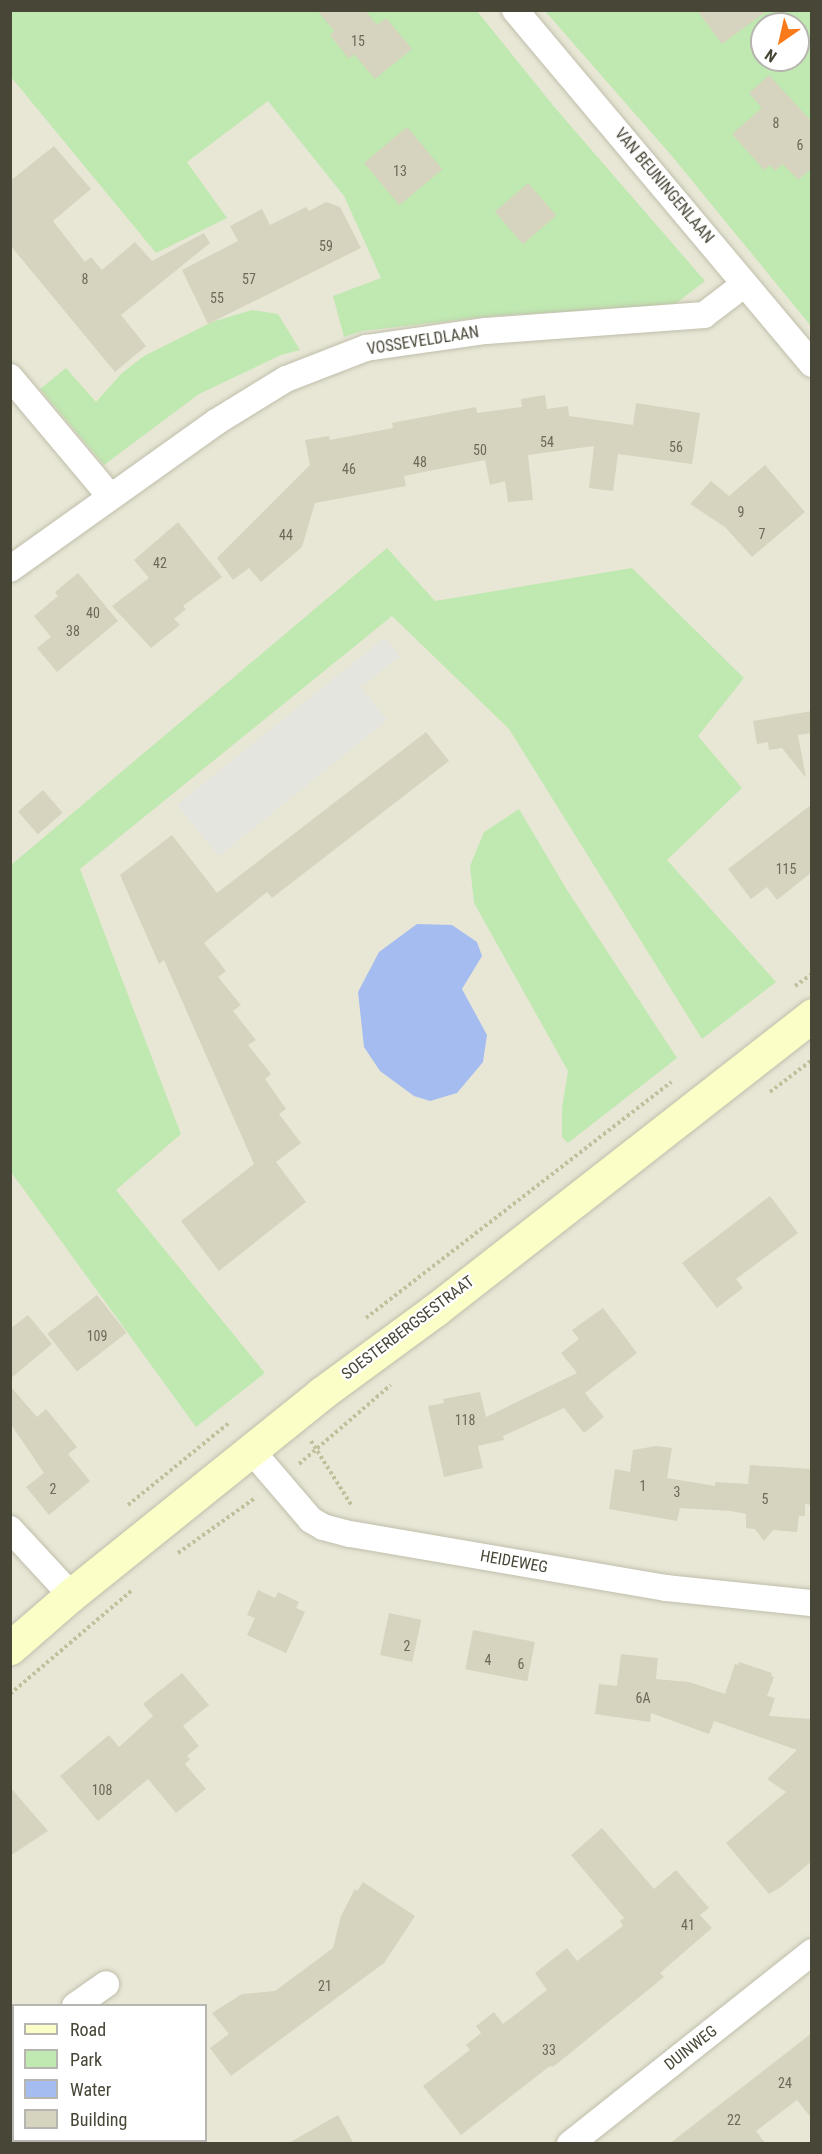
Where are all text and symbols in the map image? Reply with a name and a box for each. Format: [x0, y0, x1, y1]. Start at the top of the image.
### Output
north arrow [750, 12, 810, 72]
house number: 15 [351, 33, 365, 49]
text: N [761, 45, 780, 66]
house number: 8 [773, 115, 779, 131]
street label: VAN BEUNINGENLAAN [610, 125, 718, 247]
house number: 6 [797, 137, 803, 153]
house number: 13 [393, 163, 407, 179]
house number: 59 [319, 238, 333, 254]
house number: 8 [82, 271, 88, 287]
house number: 57 [242, 271, 256, 287]
house number: 55 [210, 290, 224, 306]
street label: VOSSEVELDLAAN [366, 323, 480, 359]
house number: 54 [540, 434, 554, 450]
house number: 56 [669, 439, 683, 455]
house number: 50 [473, 442, 487, 458]
house number: 48 [413, 454, 427, 470]
house number: 46 [342, 461, 356, 477]
house number: 9 [738, 504, 744, 520]
house number: 7 [759, 526, 765, 542]
house number: 44 [279, 527, 293, 543]
house number: 42 [153, 555, 167, 571]
house number: 40 [86, 605, 100, 621]
house number: 38 [66, 623, 80, 639]
house number: 115 [776, 861, 796, 877]
street label: SOESTERBERGSESTRAAT [338, 1272, 478, 1384]
house number: 109 [87, 1328, 107, 1344]
house number: 118 [455, 1412, 475, 1428]
house number: 1 [640, 1478, 646, 1494]
house number: 2 [50, 1481, 56, 1497]
house number: 3 [674, 1484, 680, 1500]
house number: 5 [762, 1491, 768, 1507]
street label: HEIDEWEG [479, 1547, 549, 1577]
house number: 2 [404, 1638, 410, 1654]
house number: 4 [485, 1652, 491, 1668]
house number: 6 [518, 1656, 524, 1672]
house number: 6A [636, 1690, 650, 1706]
house number: 108 [92, 1782, 112, 1798]
house number: 41 [681, 1917, 695, 1933]
house number: 21 [318, 1978, 332, 1994]
legend [12, 2004, 207, 2142]
text: Road [70, 2019, 106, 2040]
street label: DUINWEG [661, 2021, 721, 2075]
house number: 33 [542, 2042, 556, 2058]
text: Park [70, 2049, 102, 2070]
house number: 24 [778, 2075, 792, 2091]
text: Water [70, 2079, 111, 2100]
text: Building [70, 2109, 127, 2130]
house number: 22 [727, 2112, 741, 2128]

